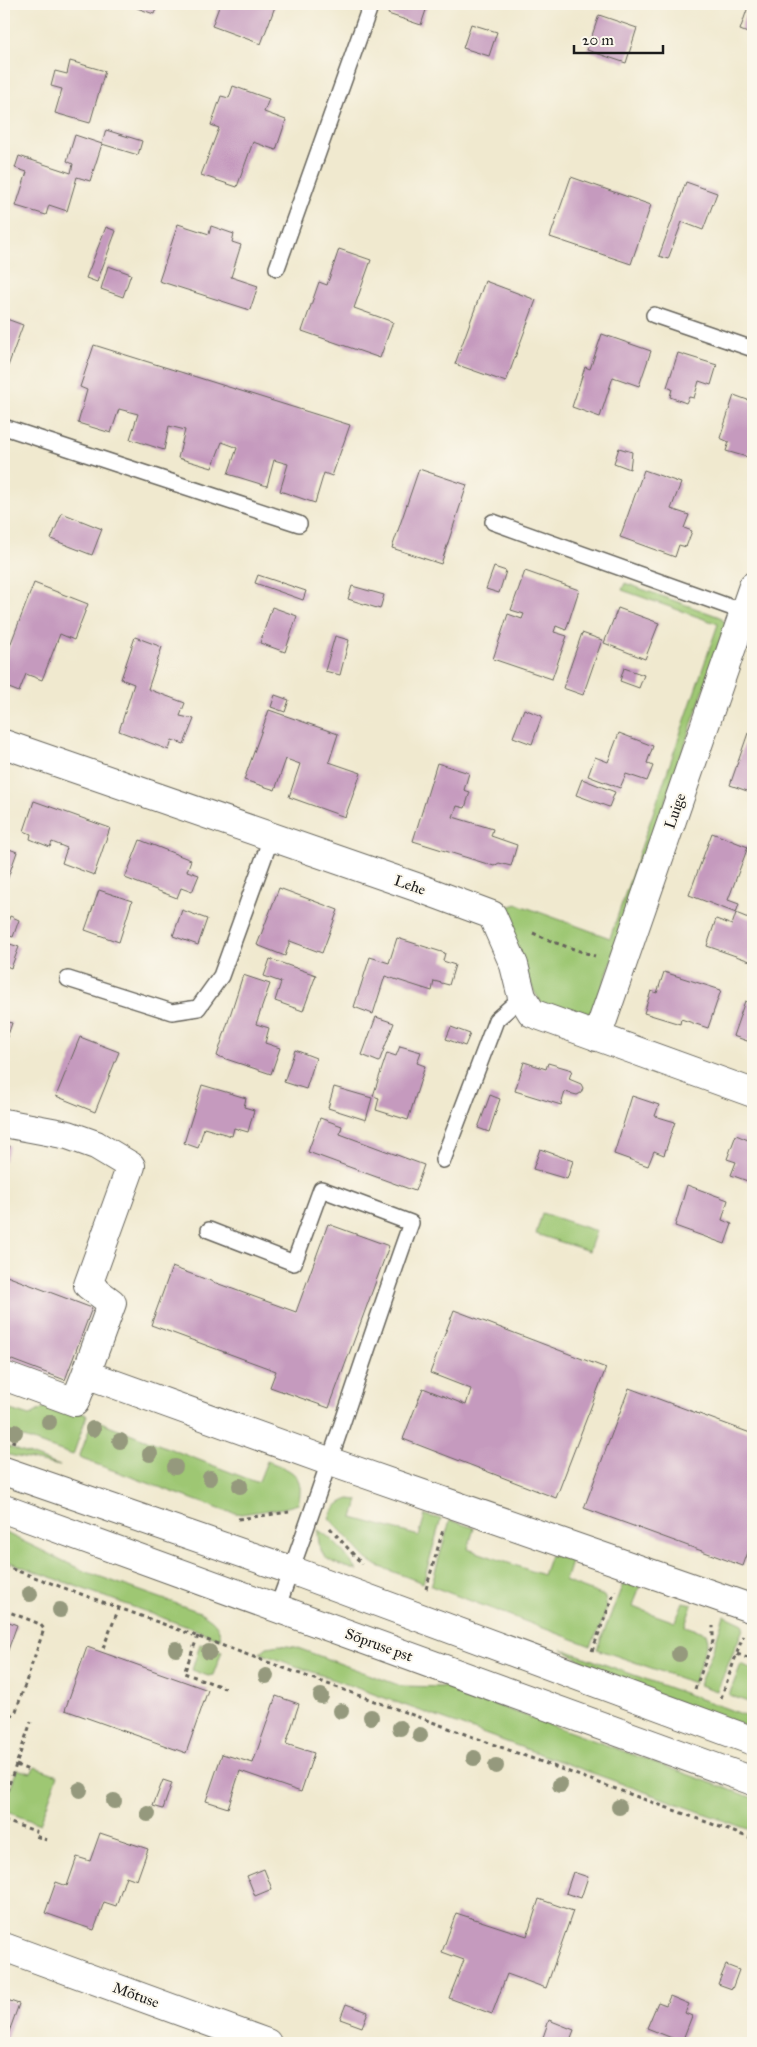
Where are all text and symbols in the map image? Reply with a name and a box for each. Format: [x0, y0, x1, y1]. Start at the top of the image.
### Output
scale bar [574, 22, 663, 54]
text: 20 m [582, 31, 614, 49]
street label: Luige [661, 791, 689, 831]
street label: Lehe [392, 871, 428, 899]
street label: Sõpruse pst [343, 1624, 416, 1666]
street label: Mõtuse [110, 1978, 162, 2012]

